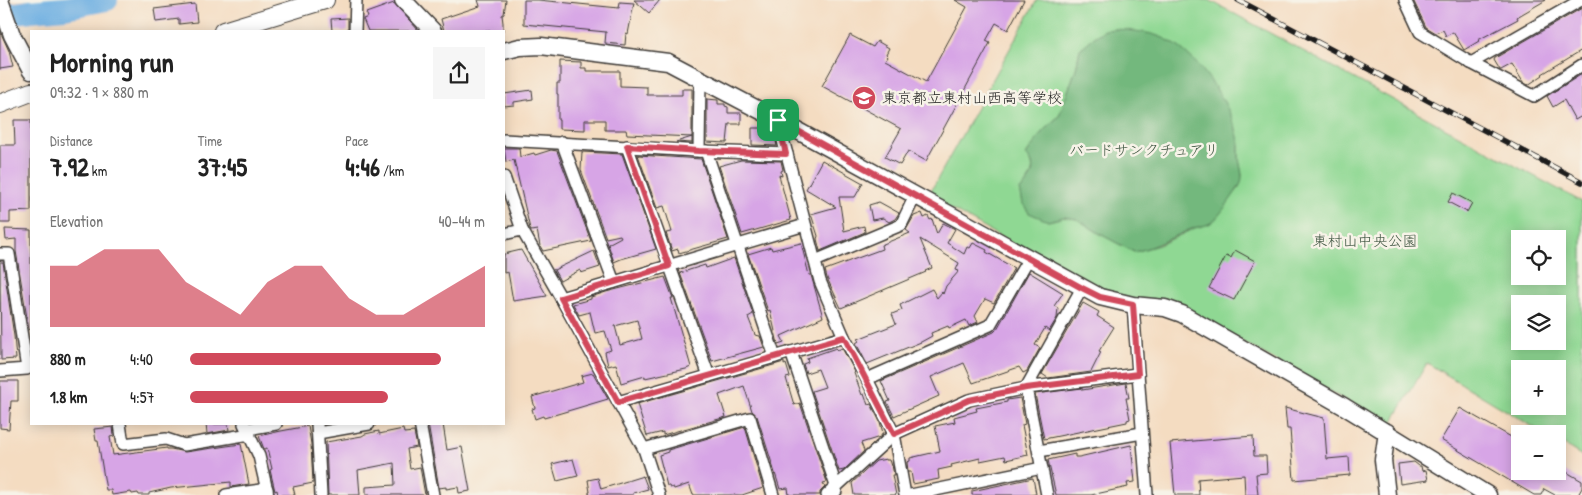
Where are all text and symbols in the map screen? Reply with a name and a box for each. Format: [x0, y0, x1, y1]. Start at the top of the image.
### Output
text: Morning run [50, 43, 174, 81]
button: share [433, 47, 485, 99]
text: 09:32 · 9 × 880 m [50, 81, 149, 103]
school or university icon: 東京都立東村山西高等学校 [851, 85, 877, 111]
place label: 東京都立東村山西高等学校 [882, 87, 1062, 108]
pin [757, 99, 799, 141]
icon: arrive [764, 106, 792, 134]
text: Distance [50, 131, 93, 150]
text: Time [198, 131, 222, 150]
text: Pace [345, 131, 369, 150]
park label: バードサンクチュアリ [1069, 139, 1219, 160]
text: 7.92 [50, 150, 89, 184]
text: 37:45 [198, 150, 247, 184]
text: 4:46 [345, 150, 380, 184]
text: km [89, 161, 107, 180]
text: /km [380, 161, 404, 180]
text: Elevation [50, 210, 103, 232]
text: 40–44 m [439, 210, 485, 232]
park label: 東村山中央公園 [1312, 230, 1418, 251]
map controls [1511, 230, 1566, 480]
button: locate [1511, 230, 1566, 285]
button: layers [1511, 295, 1566, 350]
text: 880 m [50, 348, 86, 370]
text: 4:40 [130, 348, 153, 370]
button: + [1511, 360, 1566, 415]
text: 1.8 km [50, 386, 87, 408]
text: 4:57 [130, 386, 154, 408]
button: − [1511, 425, 1566, 480]

